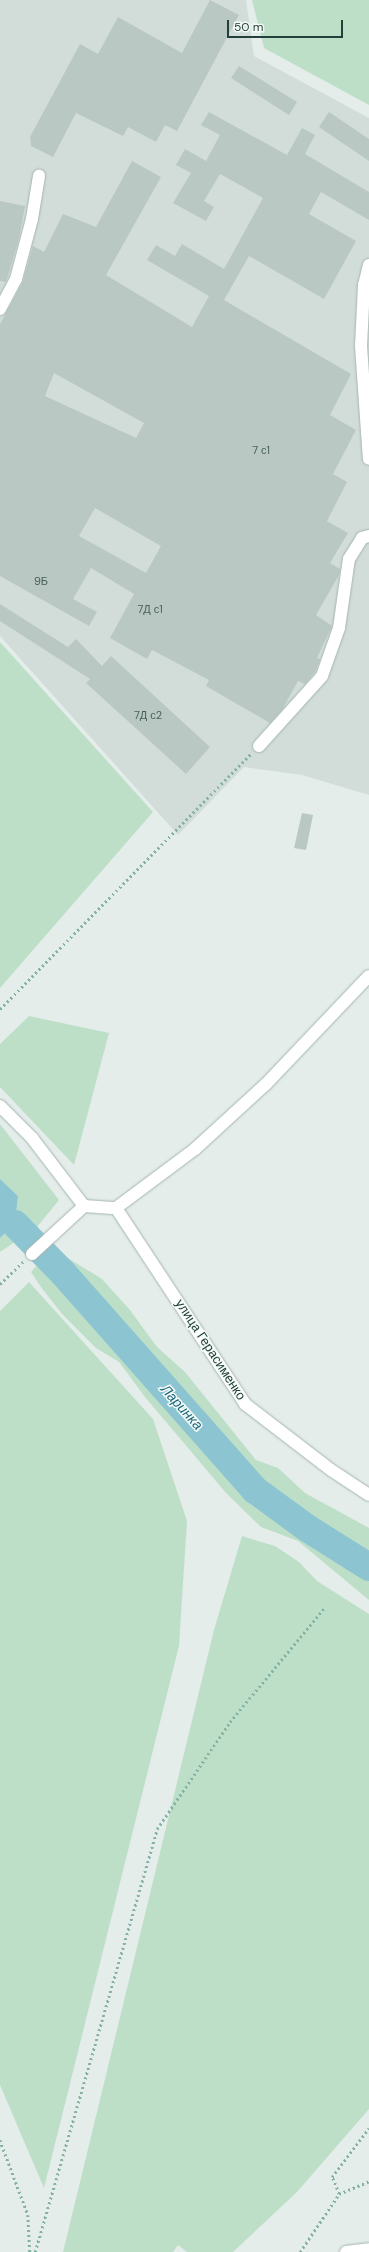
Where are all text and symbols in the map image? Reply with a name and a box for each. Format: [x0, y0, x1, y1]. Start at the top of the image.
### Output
scale bar [229, 12, 345, 38]
text: 50 m [234, 19, 263, 35]
house number: 7 с1 [252, 443, 270, 457]
house number: 9Б [34, 574, 48, 588]
house number: 7Д с1 [137, 602, 163, 616]
house number: 7Д с2 [134, 708, 162, 722]
street label: улица Герасименко [172, 1297, 248, 1403]
water label: Ларинка [157, 1381, 207, 1433]

